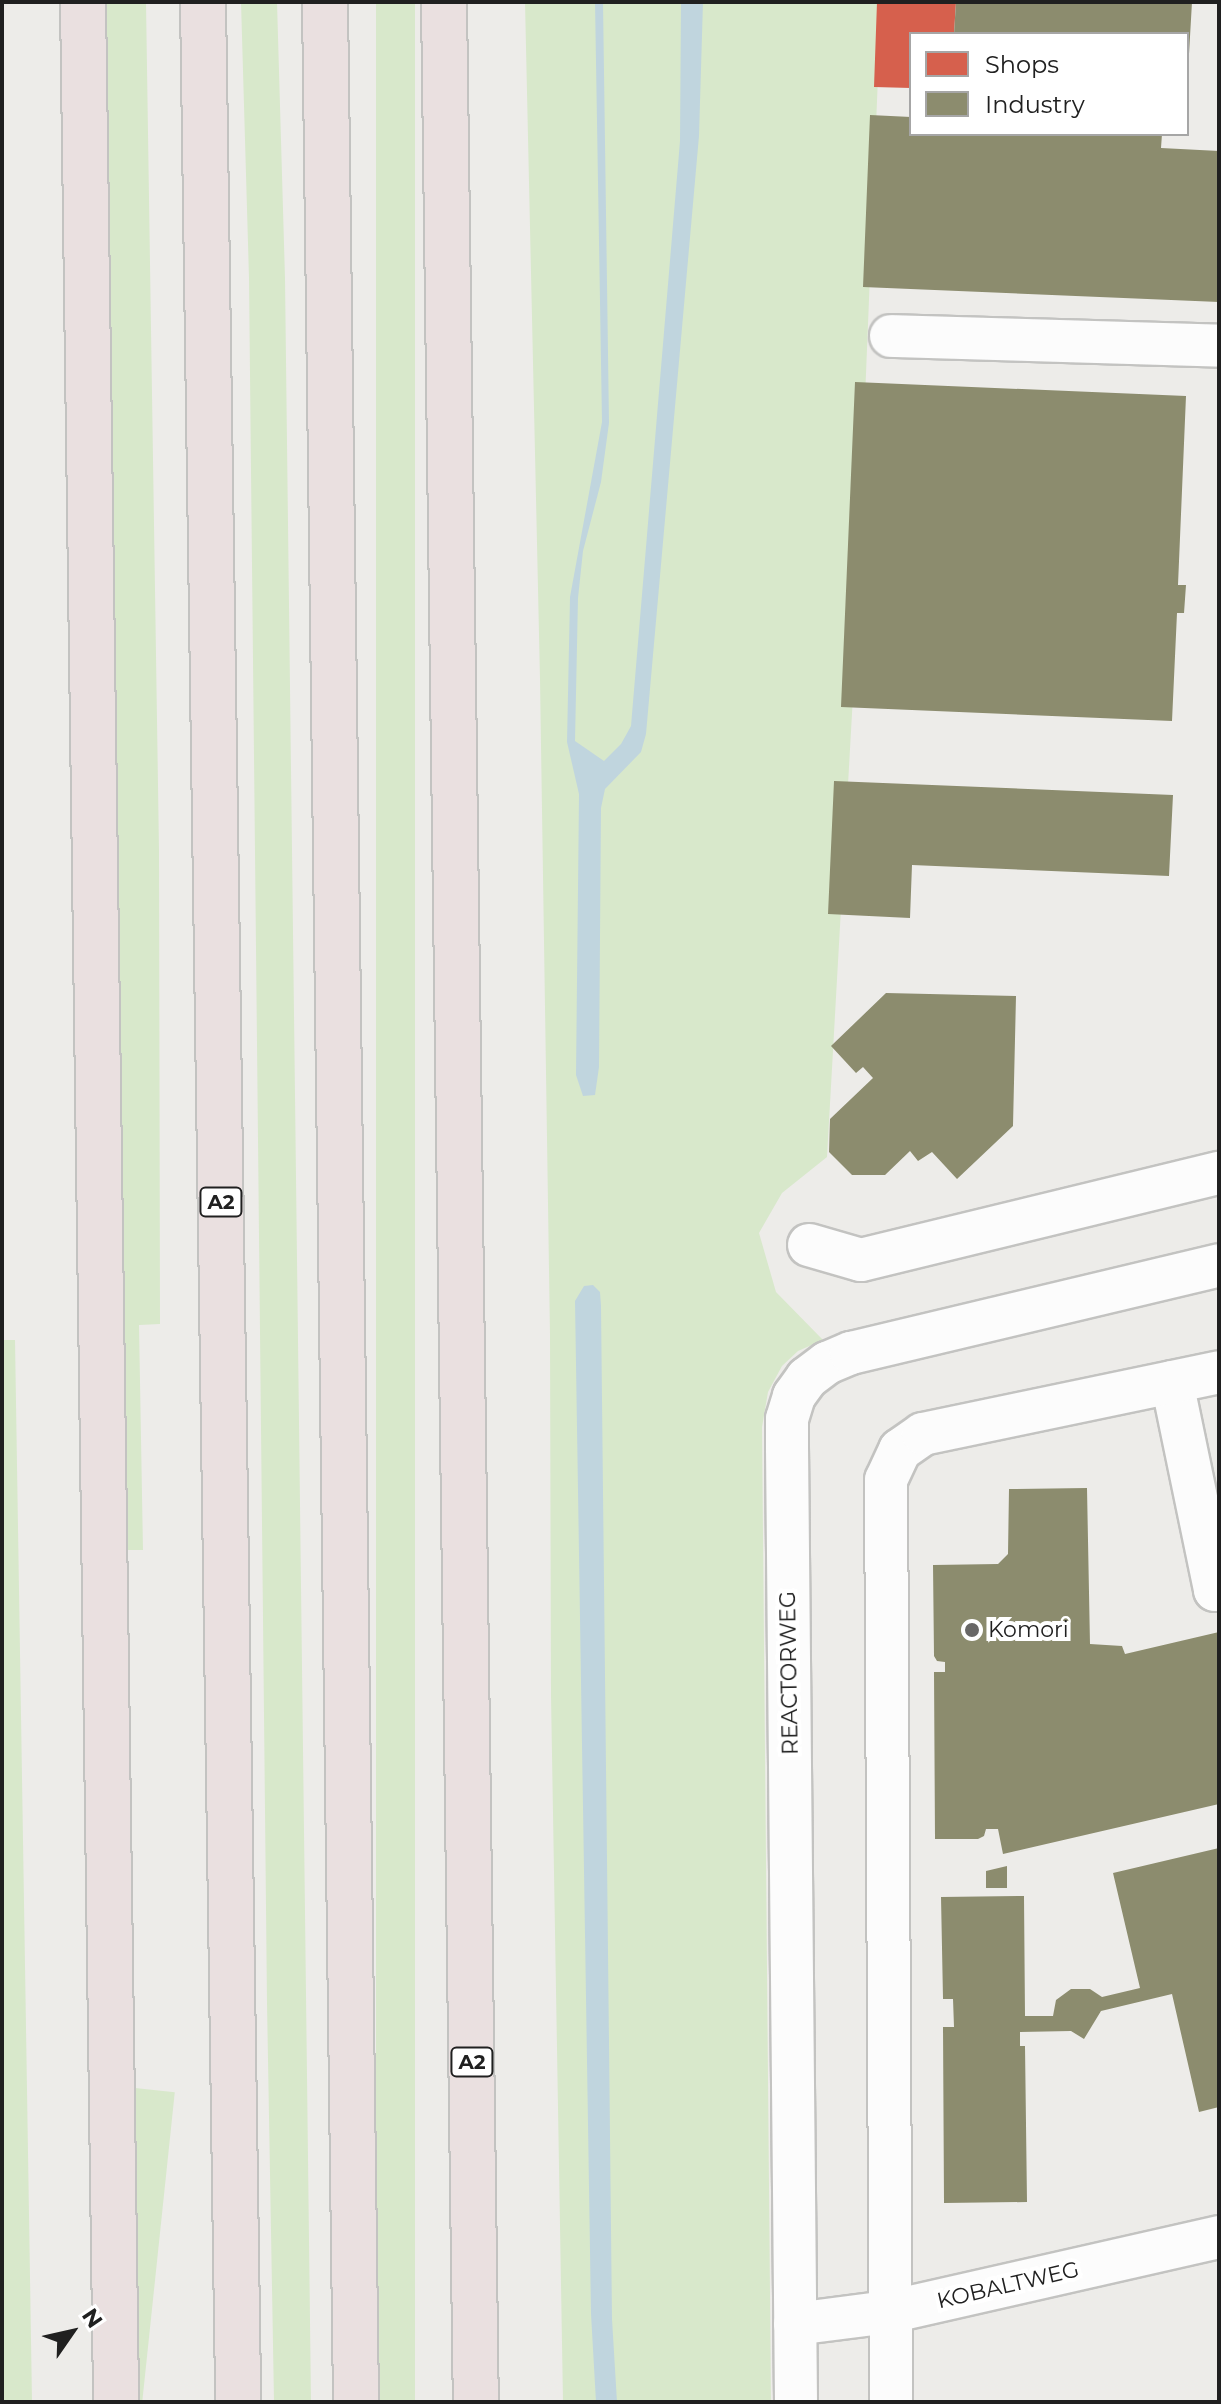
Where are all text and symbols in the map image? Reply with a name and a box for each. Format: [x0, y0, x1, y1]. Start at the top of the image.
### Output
legend [909, 32, 1189, 136]
text: Shops [985, 50, 1059, 79]
text: Industry [985, 90, 1085, 119]
road number: A2 [199, 1186, 243, 1218]
street label: REACTORWEG [774, 1591, 804, 1755]
place label: Komori [988, 1617, 1069, 1643]
marker: Komori [963, 1621, 981, 1639]
road number: A2 [450, 2046, 494, 2078]
street label: KOBALTWEG [934, 2256, 1082, 2314]
north arrow [32, 2292, 112, 2372]
text: N [76, 2303, 108, 2333]

